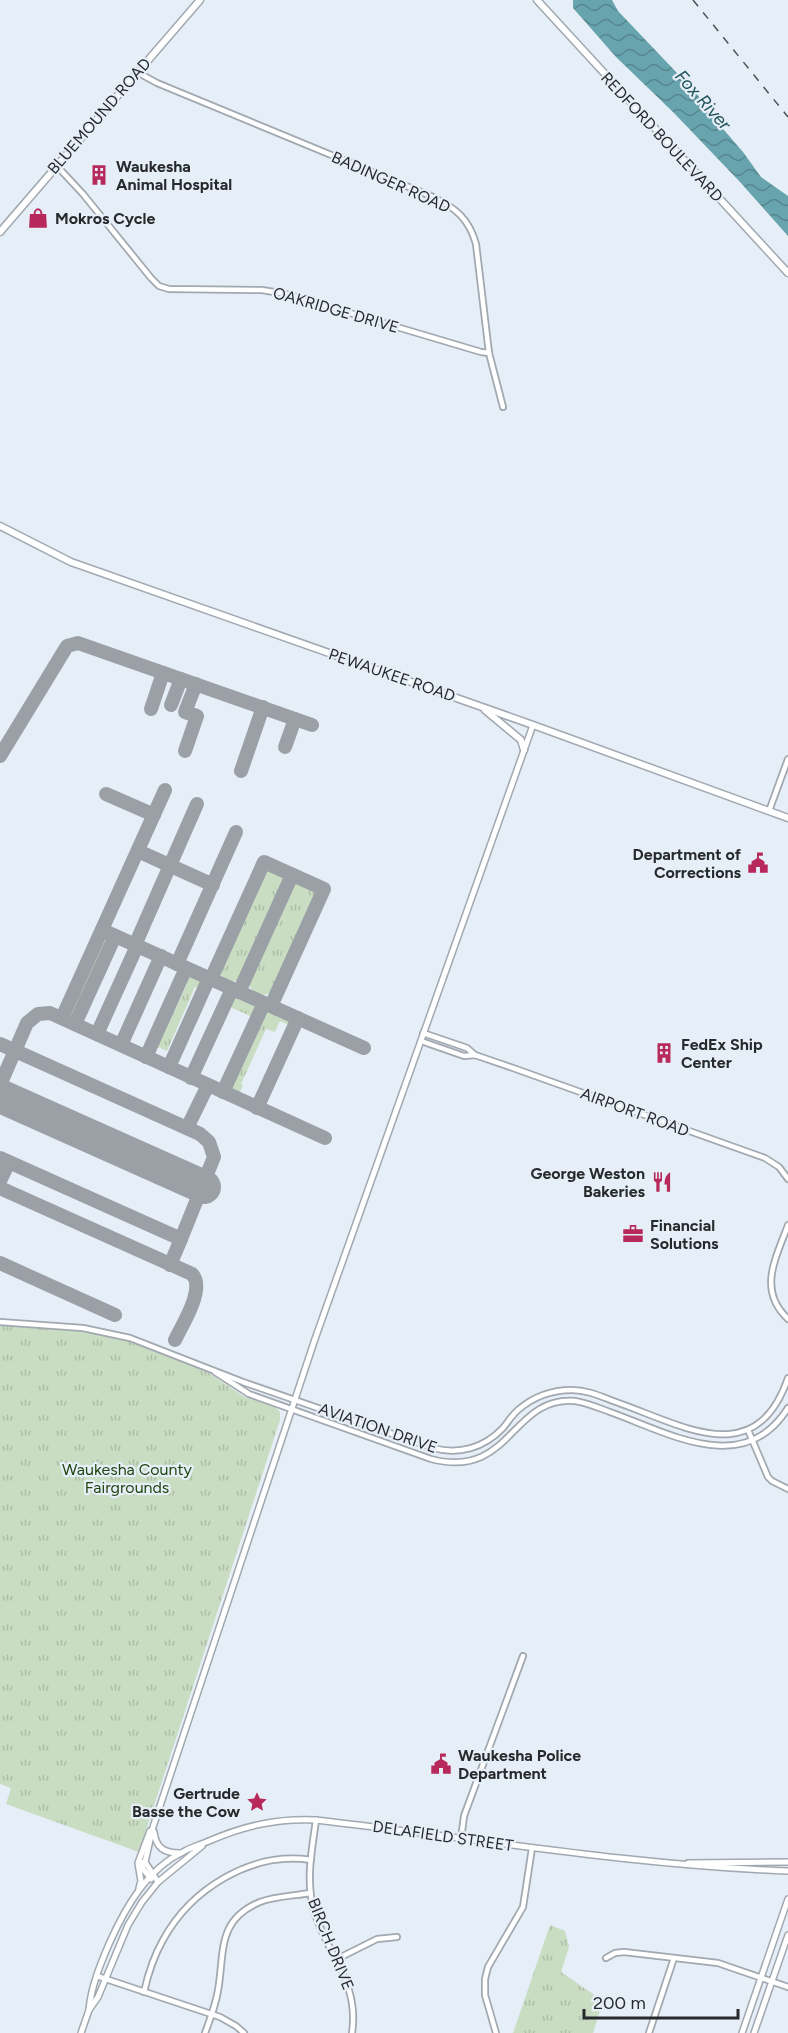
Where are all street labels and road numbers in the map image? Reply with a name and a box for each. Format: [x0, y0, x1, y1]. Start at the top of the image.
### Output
street label: BLUEMOUND ROAD [43, 54, 155, 178]
street label: REDFORD BOULEVARD [597, 68, 727, 206]
street label: BADINGER ROAD [329, 147, 453, 217]
street label: OAKRIDGE DRIVE [271, 283, 401, 337]
street label: PEWAUKEE ROAD [326, 644, 458, 706]
street label: AIRPORT ROAD [578, 1084, 692, 1140]
street label: AVIATION DRIVE [316, 1399, 440, 1457]
street label: DELAFIELD STREET [371, 1817, 515, 1855]
street label: BIRCH DRIVE [304, 1895, 358, 1993]

